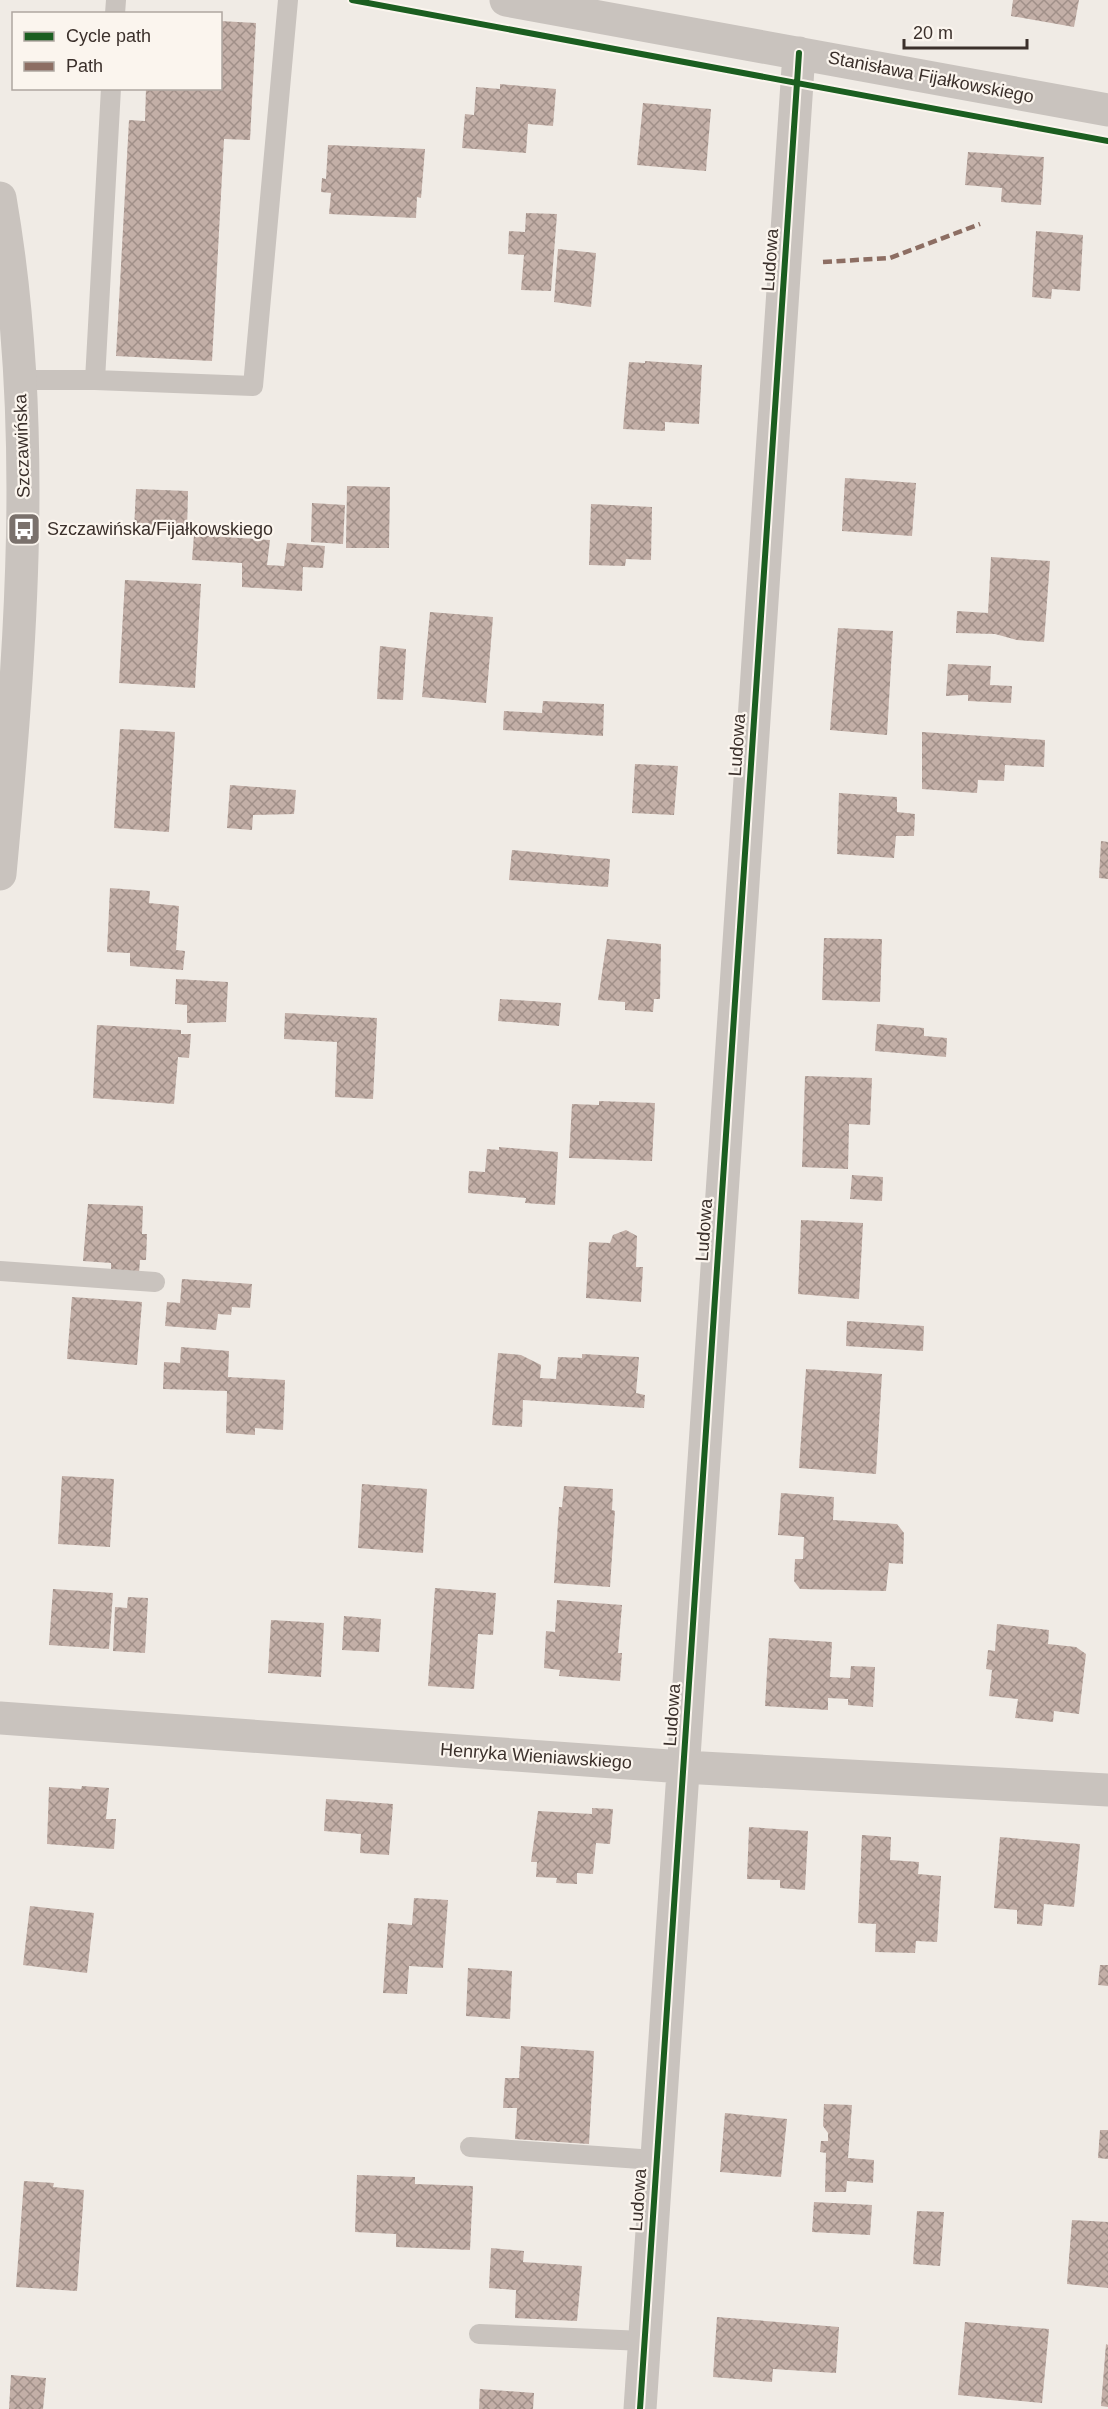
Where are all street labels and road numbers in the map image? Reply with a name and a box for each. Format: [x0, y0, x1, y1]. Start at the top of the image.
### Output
street label: Stanisława Fijałkowskiego [826, 47, 1036, 107]
street label: Ludowa [758, 227, 782, 292]
street label: Szczawińska [10, 393, 34, 498]
street label: Ludowa [725, 712, 749, 777]
street label: Ludowa [692, 1197, 716, 1262]
street label: Ludowa [660, 1682, 684, 1747]
street label: Henryka Wieniawskiego [439, 1739, 633, 1773]
street label: Ludowa [626, 2167, 650, 2232]

